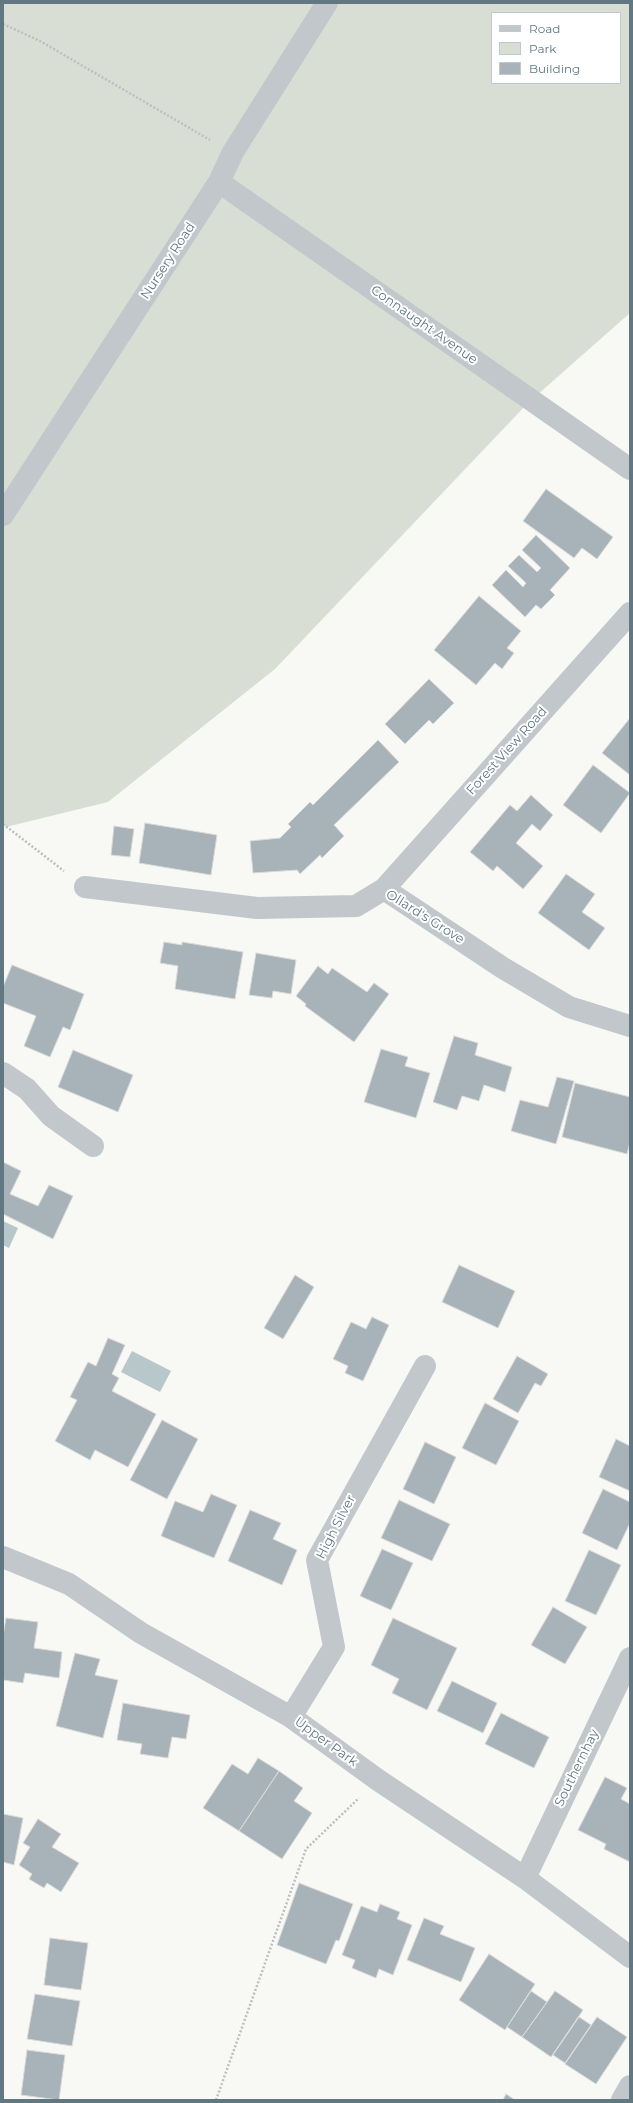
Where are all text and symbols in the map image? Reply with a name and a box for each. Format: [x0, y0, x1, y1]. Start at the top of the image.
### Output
legend [491, 12, 621, 84]
text: Road [529, 21, 560, 36]
text: Park [529, 41, 556, 56]
text: Building [529, 61, 580, 76]
street label: Nursery Road [137, 220, 199, 302]
street label: Connaught Avenue [368, 282, 480, 368]
street label: Forest View Road [463, 704, 551, 798]
street label: Ollard's Grove [383, 887, 467, 947]
street label: High Silver [313, 1492, 359, 1562]
street label: Upper Park [291, 1714, 361, 1770]
street label: Southernhay [552, 1727, 602, 1809]

